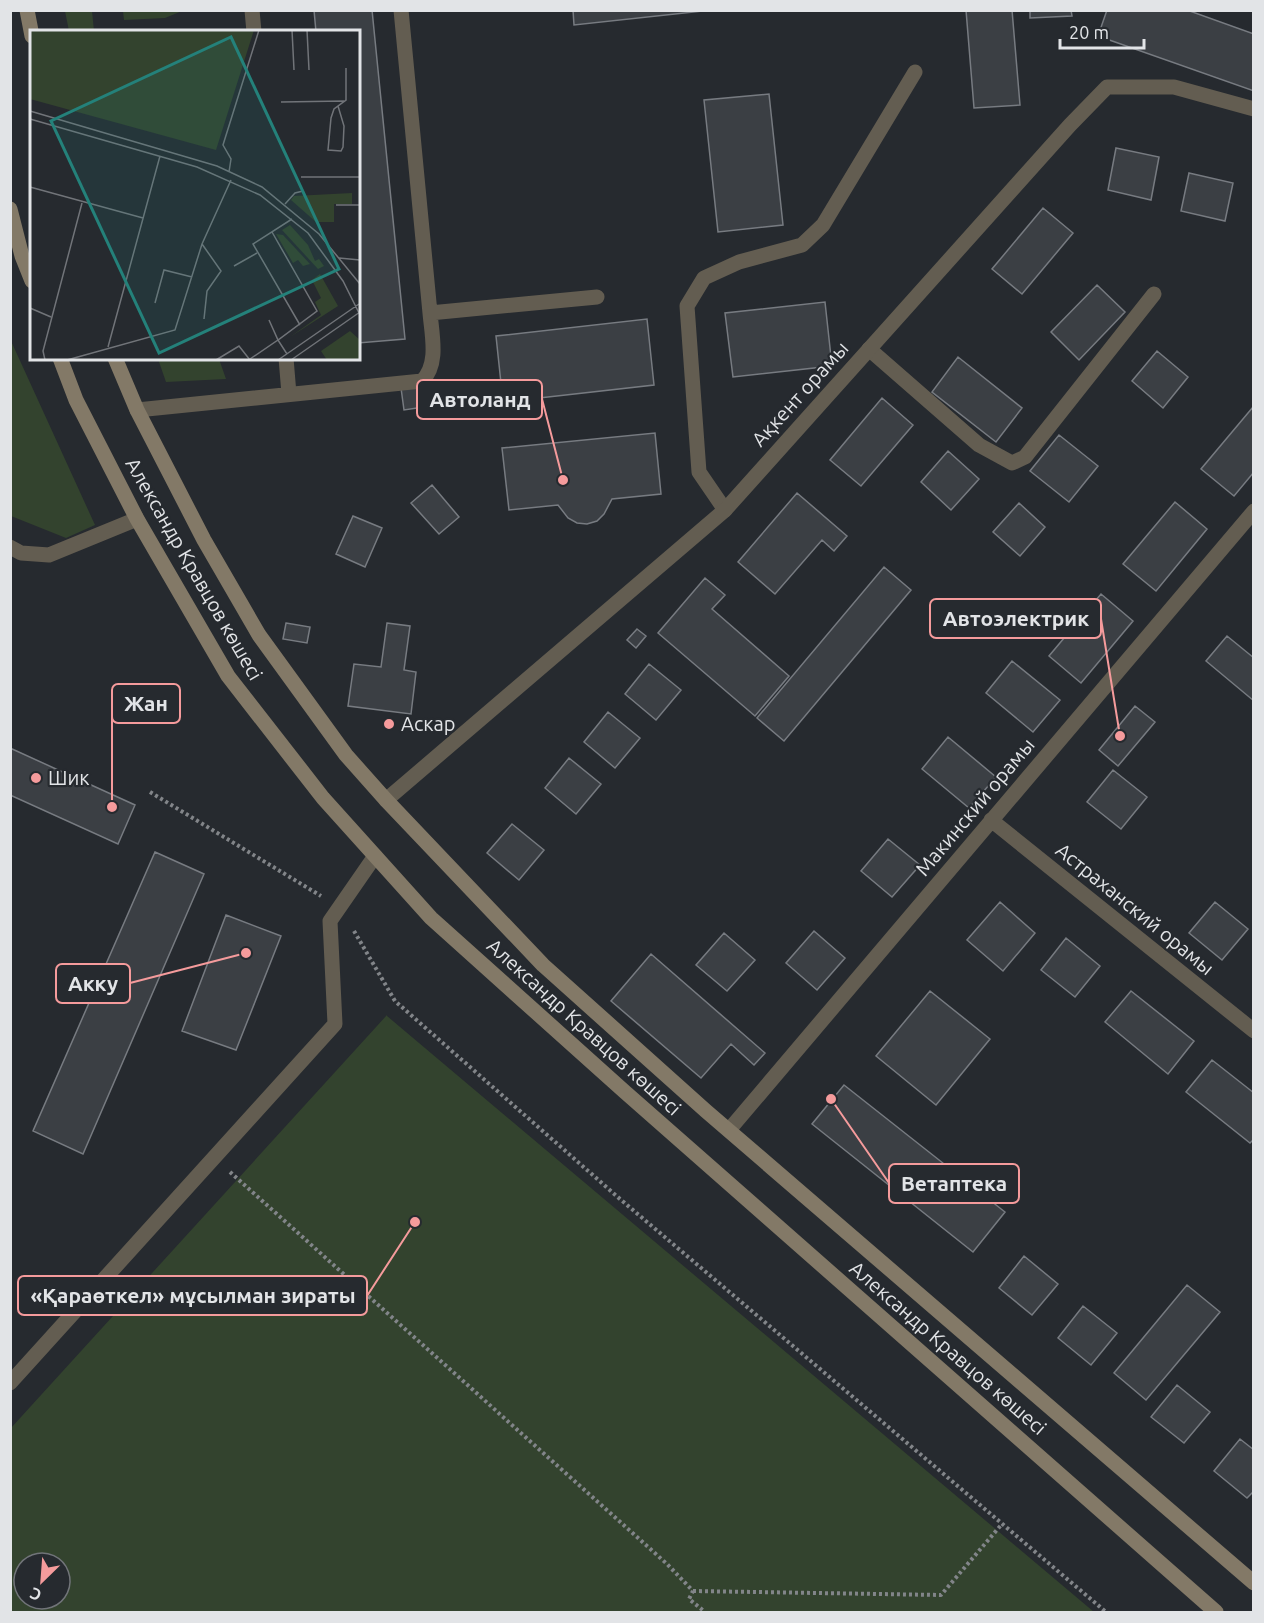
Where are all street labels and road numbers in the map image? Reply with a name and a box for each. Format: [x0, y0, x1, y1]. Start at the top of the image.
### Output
street label: Ақкент орамы [747, 337, 853, 451]
street label: Александр Кравцов көшесі [121, 454, 268, 684]
street label: Макинский орамы [910, 733, 1039, 880]
street label: Астраханский орамы [1052, 838, 1219, 979]
street label: Александр Кравцов көшесі [483, 934, 686, 1120]
street label: Александр Кравцов көшесі [845, 1256, 1051, 1439]

